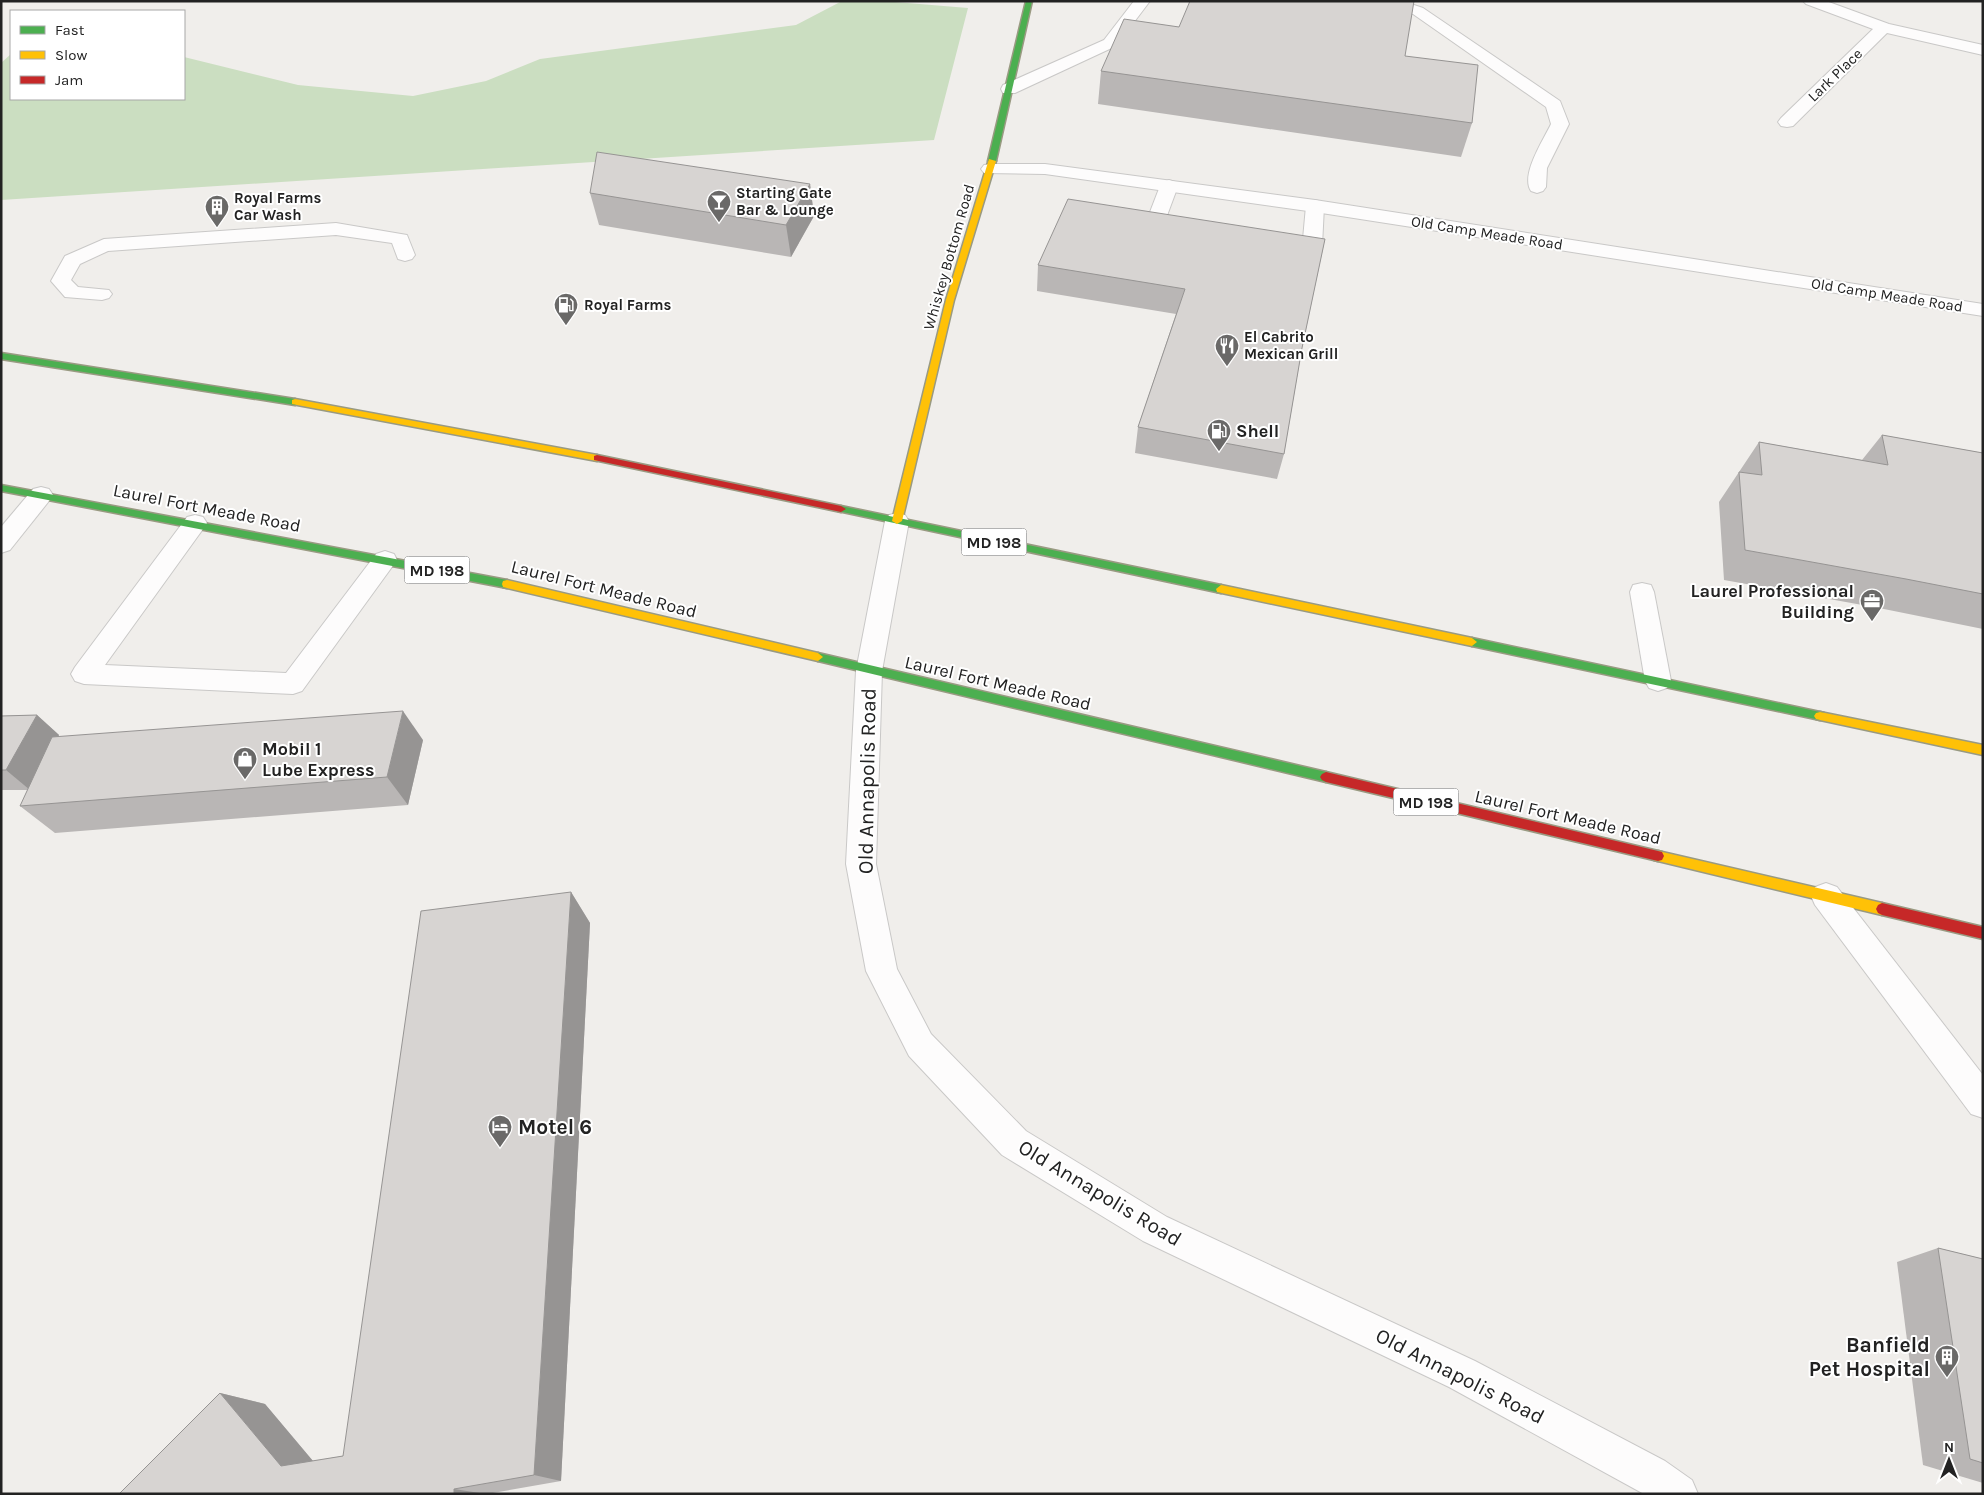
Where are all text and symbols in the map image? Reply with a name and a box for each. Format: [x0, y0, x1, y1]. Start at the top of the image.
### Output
legend [10, 10, 185, 100]
text: Fast [55, 21, 85, 39]
street label: Lark Place [1804, 45, 1866, 105]
text: Slow [55, 46, 87, 64]
text: Jam [55, 71, 83, 89]
street label: Whiskey Bottom Road [920, 182, 978, 332]
place label: Starting Gate Bar & Lounge [736, 184, 834, 219]
place label: Royal Farms Car Wash [234, 189, 322, 224]
bar icon: Starting Gate Bar & Lounge [706, 189, 732, 223]
building icon: Royal Farms Car Wash [204, 194, 230, 228]
street label: Old Camp Meade Road [1410, 212, 1564, 254]
street label: Old Camp Meade Road [1810, 274, 1964, 316]
fuel station icon: Royal Farms [553, 292, 579, 326]
place label: Royal Farms [584, 296, 672, 314]
place label: El Cabrito Mexican Grill [1244, 328, 1338, 363]
restaurant icon: El Cabrito Mexican Grill [1214, 333, 1240, 367]
fuel station icon: Shell [1206, 418, 1232, 452]
place label: Shell [1236, 420, 1279, 442]
street label: Laurel Fort Meade Road [111, 479, 303, 537]
road number: MD 198 [962, 528, 1026, 556]
street label: Laurel Fort Meade Road [509, 555, 699, 623]
road number: MD 198 [404, 556, 470, 584]
place label: Laurel Professional Building [1690, 580, 1855, 623]
office icon: Laurel Professional Building [1859, 588, 1885, 622]
street label: Laurel Fort Meade Road [903, 651, 1093, 715]
street label: Old Annapolis Road [853, 688, 881, 874]
place label: Mobil 1 Lube Express [262, 738, 374, 781]
shop icon: Mobil 1 Lube Express [232, 746, 258, 780]
street label: Laurel Fort Meade Road [1473, 785, 1663, 849]
road number: MD 198 [1394, 789, 1458, 816]
hotel icon: Motel 6 [487, 1114, 513, 1148]
place label: Motel 6 [518, 1115, 592, 1139]
street label: Old Annapolis Road [1014, 1135, 1186, 1251]
street label: Old Annapolis Road [1372, 1323, 1548, 1429]
place label: Banfield Pet Hospital [1809, 1333, 1930, 1381]
building icon: Banfield Pet Hospital [1934, 1344, 1960, 1378]
north arrow [1924, 1435, 1974, 1485]
text: N [1944, 1439, 1954, 1456]

